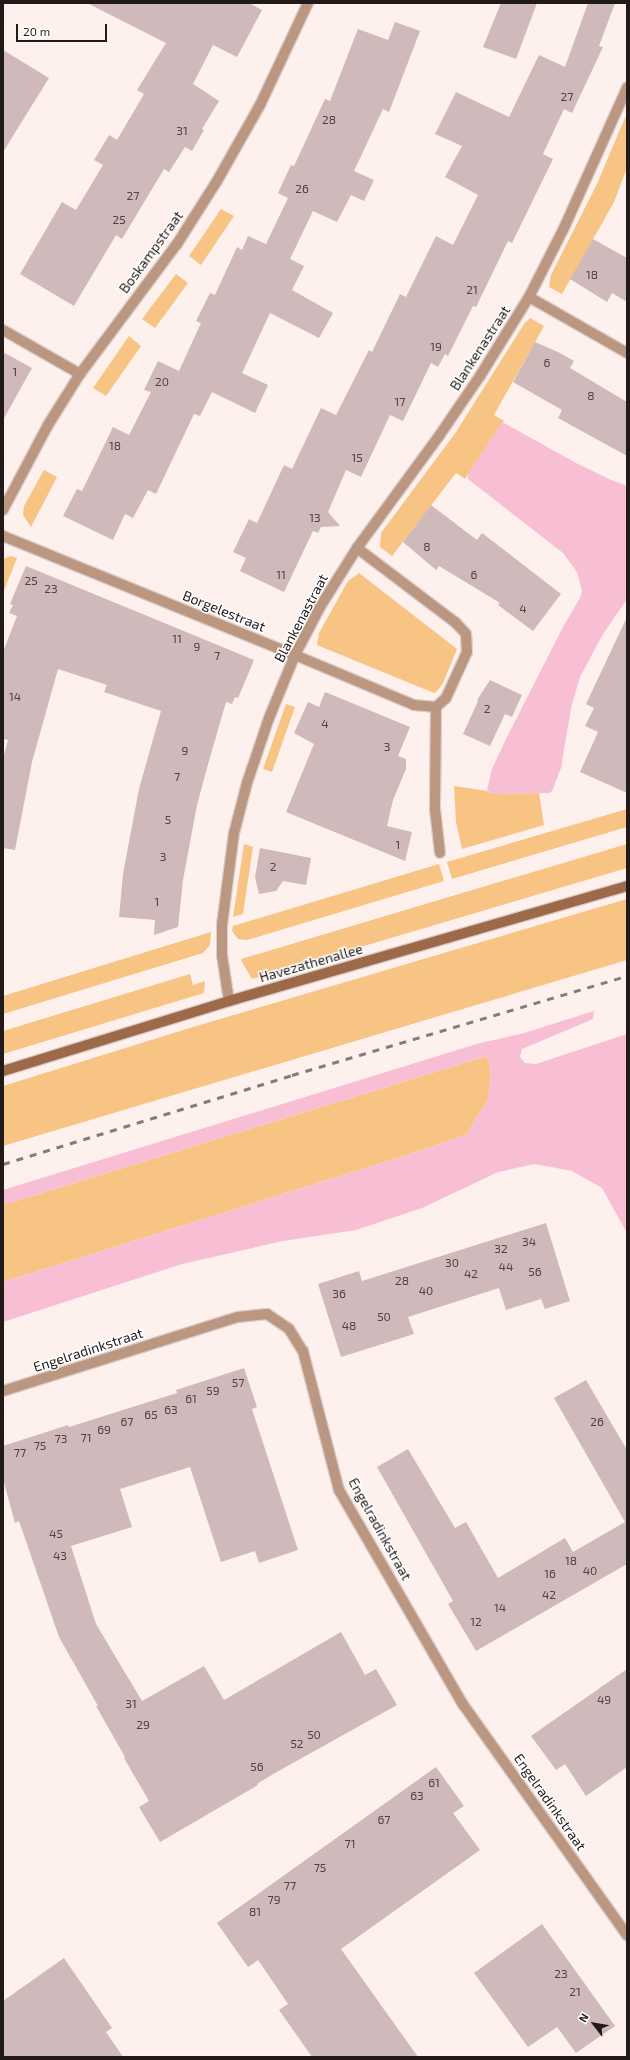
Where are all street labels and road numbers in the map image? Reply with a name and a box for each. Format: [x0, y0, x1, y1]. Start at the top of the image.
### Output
street label: Boskampstraat [115, 208, 187, 296]
street label: Blankenastraat [446, 302, 514, 394]
street label: Blankenastraat [271, 571, 331, 665]
street label: Borgelestraat [180, 587, 268, 635]
street label: Havezathenallee [257, 940, 365, 986]
street label: Engelradinkstraat [31, 1324, 145, 1376]
street label: Engelradinkstraat [345, 1475, 415, 1583]
street label: Engelradinkstraat [510, 1750, 590, 1854]

